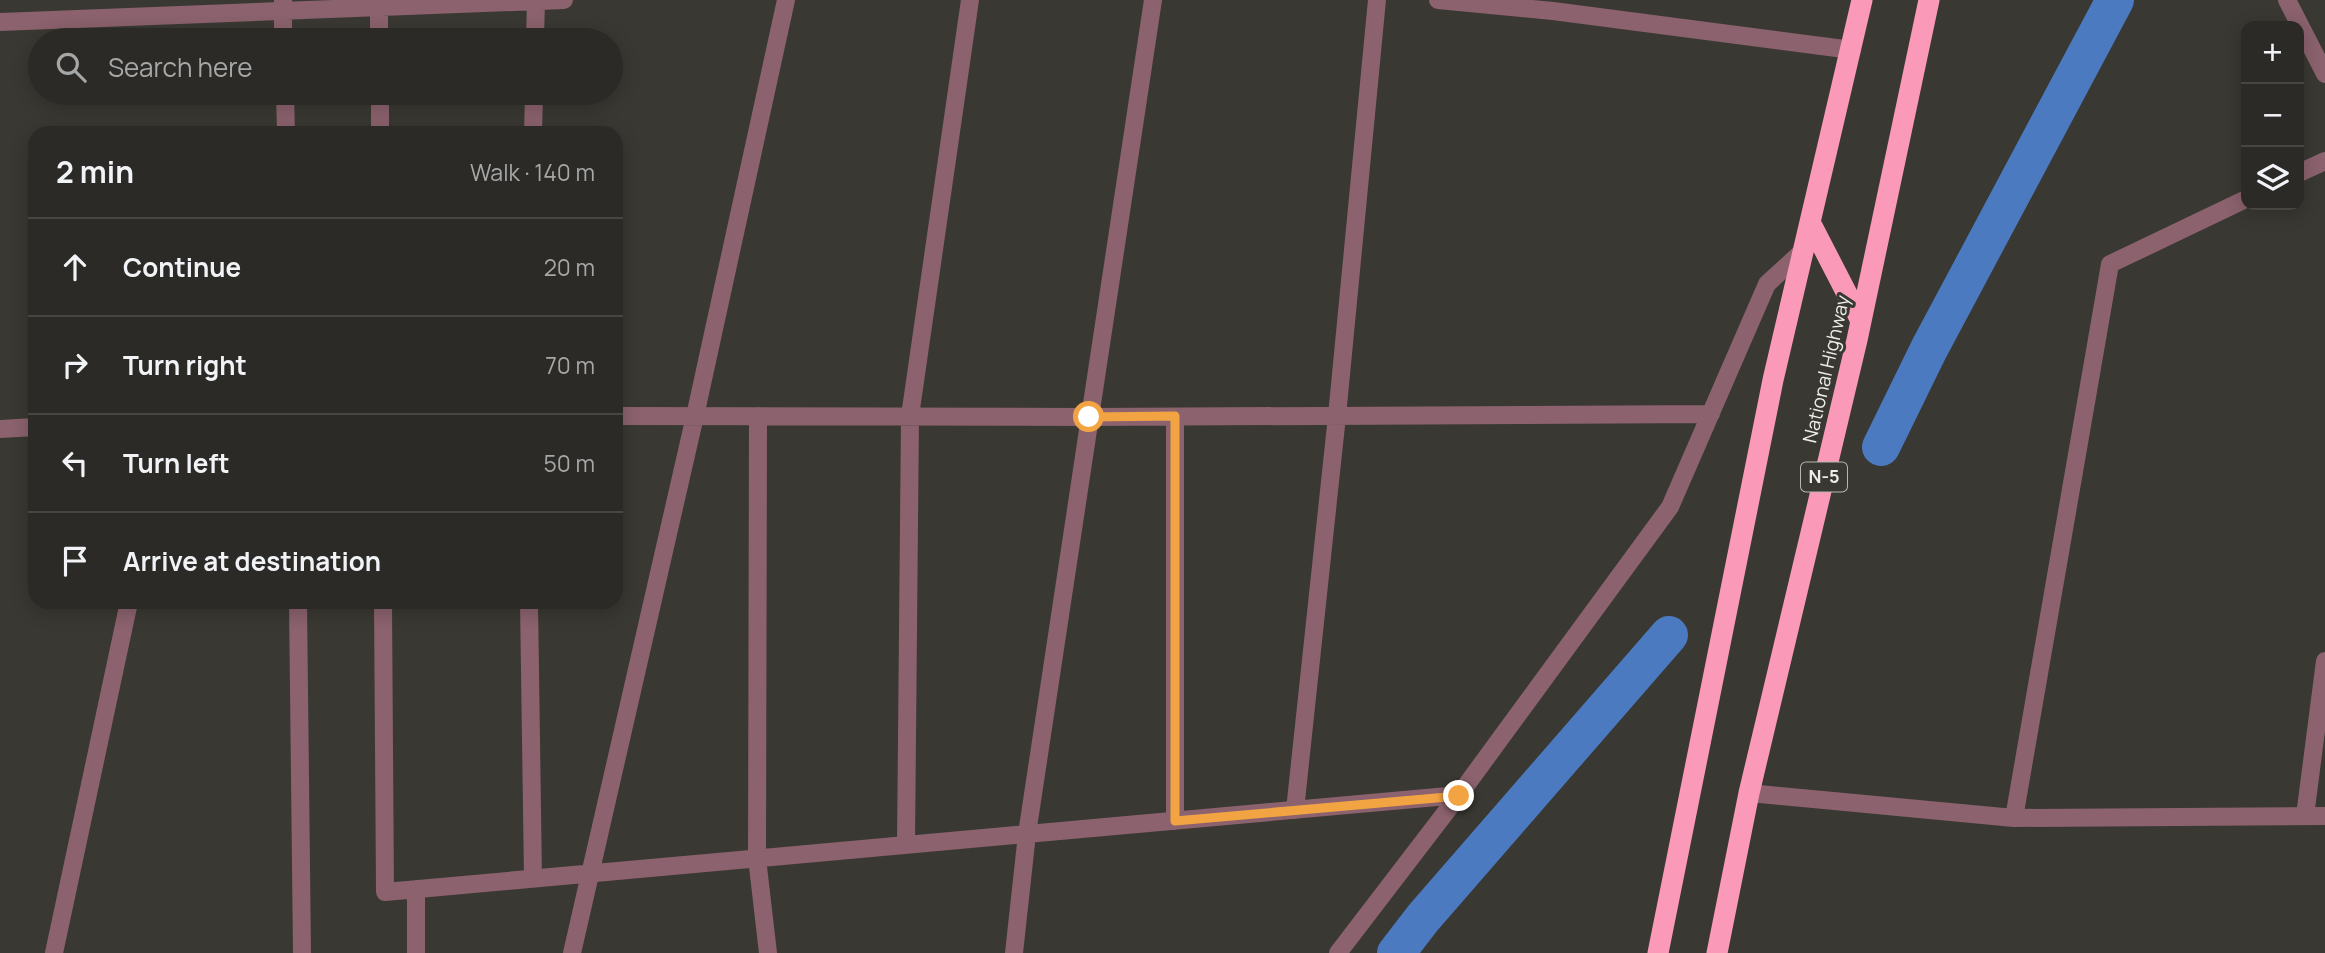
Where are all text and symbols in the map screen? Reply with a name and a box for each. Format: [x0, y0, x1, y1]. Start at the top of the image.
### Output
map controls [2241, 21, 2304, 210]
button: + [2241, 21, 2304, 84]
search box [28, 28, 623, 105]
icon: search [52, 48, 90, 86]
text: Search here [108, 49, 253, 85]
button: − [2241, 84, 2304, 147]
button: layers [2241, 147, 2304, 210]
text: 2 min [56, 151, 134, 192]
text: Walk · 140 m [470, 156, 595, 188]
icon: ahead [56, 248, 94, 286]
text: Continue [123, 249, 241, 285]
text: 20 m [544, 251, 595, 283]
street label: National Highway [1796, 293, 1856, 445]
icon: right [56, 346, 94, 384]
text: Turn right [123, 347, 247, 383]
text: 70 m [545, 349, 595, 381]
route start [1073, 401, 1104, 432]
icon: left [56, 444, 94, 482]
text: Turn left [123, 445, 230, 481]
text: 50 m [544, 447, 595, 479]
road number: N-5 [1801, 462, 1847, 491]
icon: arrive [56, 542, 94, 580]
text: Arrive at destination [123, 543, 381, 579]
route end [1443, 780, 1474, 811]

